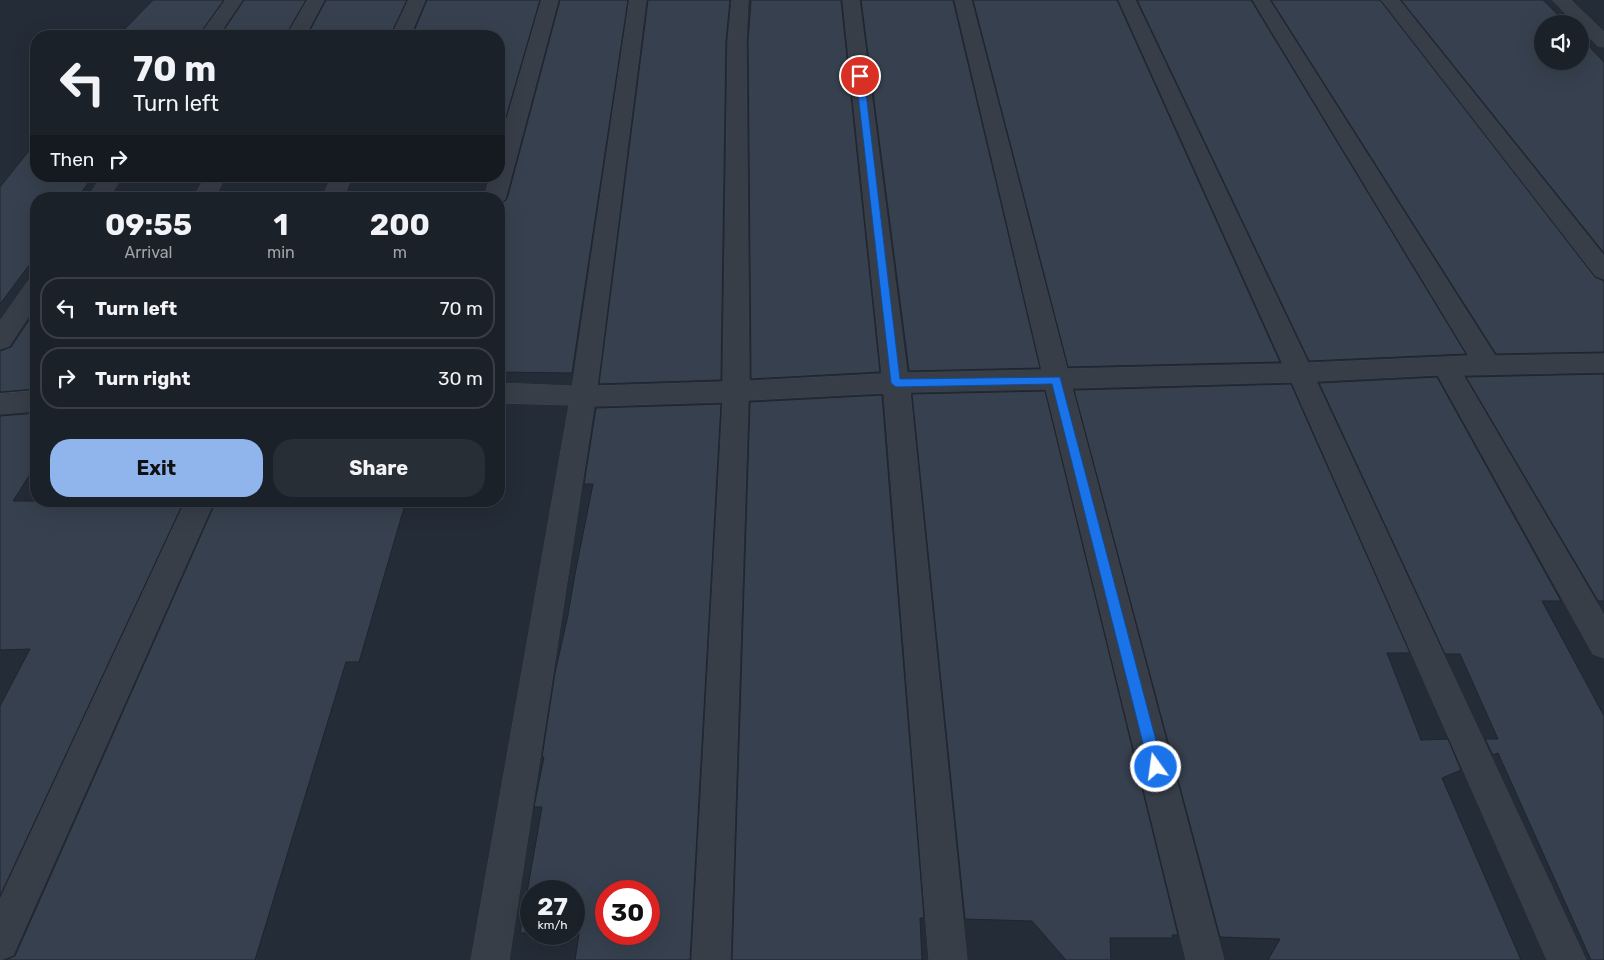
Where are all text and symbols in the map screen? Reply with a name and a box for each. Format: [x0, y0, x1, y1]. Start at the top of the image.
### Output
map controls [1534, 15, 1589, 70]
button: sound [1534, 15, 1589, 70]
text: 70 m [133, 48, 216, 90]
icon: left [50, 50, 115, 115]
pin [839, 55, 881, 97]
icon: arrive [846, 62, 874, 90]
text: Turn left [133, 90, 219, 117]
icon: right [104, 145, 132, 173]
text: Then [50, 148, 94, 171]
text: 09:55 [105, 207, 192, 243]
text: 1 [273, 207, 288, 243]
text: 200 [370, 207, 430, 243]
text: Arrival [124, 243, 173, 262]
text: min [267, 243, 295, 262]
text: m [393, 243, 407, 262]
icon: left [52, 294, 80, 322]
text: Turn left [95, 297, 177, 320]
text: 70 m [440, 297, 483, 320]
icon: right [52, 364, 80, 392]
text: Turn right [95, 367, 190, 390]
text: 30 m [438, 367, 483, 390]
button: Exit [50, 439, 263, 497]
button: Share [273, 439, 485, 497]
position arrow [1129, 740, 1181, 792]
speed limit sign: 30 [595, 880, 660, 945]
text: 27 [537, 892, 568, 921]
text: km/h [538, 918, 567, 932]

